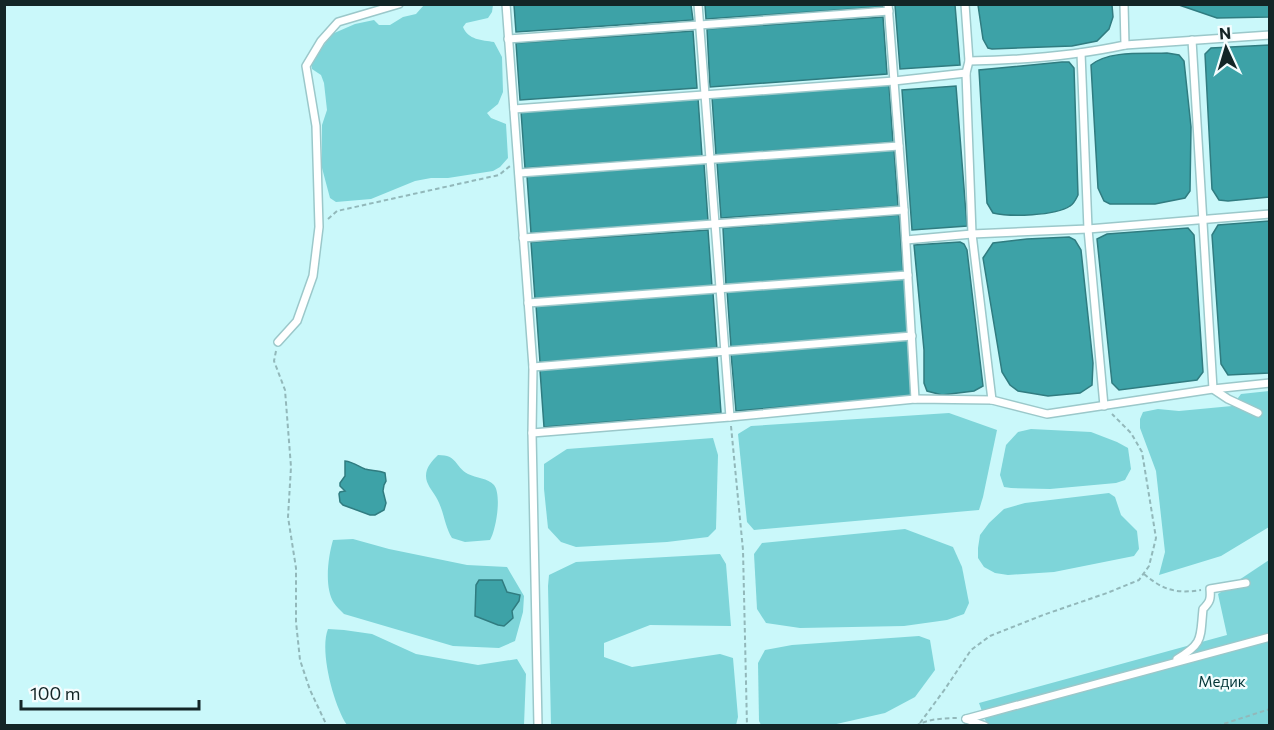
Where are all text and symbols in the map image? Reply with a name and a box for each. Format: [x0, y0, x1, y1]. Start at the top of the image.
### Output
north arrow [1196, 18, 1256, 78]
text: N [1218, 23, 1232, 42]
park label: Медик [1198, 672, 1246, 690]
scale bar [21, 673, 200, 711]
text: 100 m [30, 682, 80, 704]

